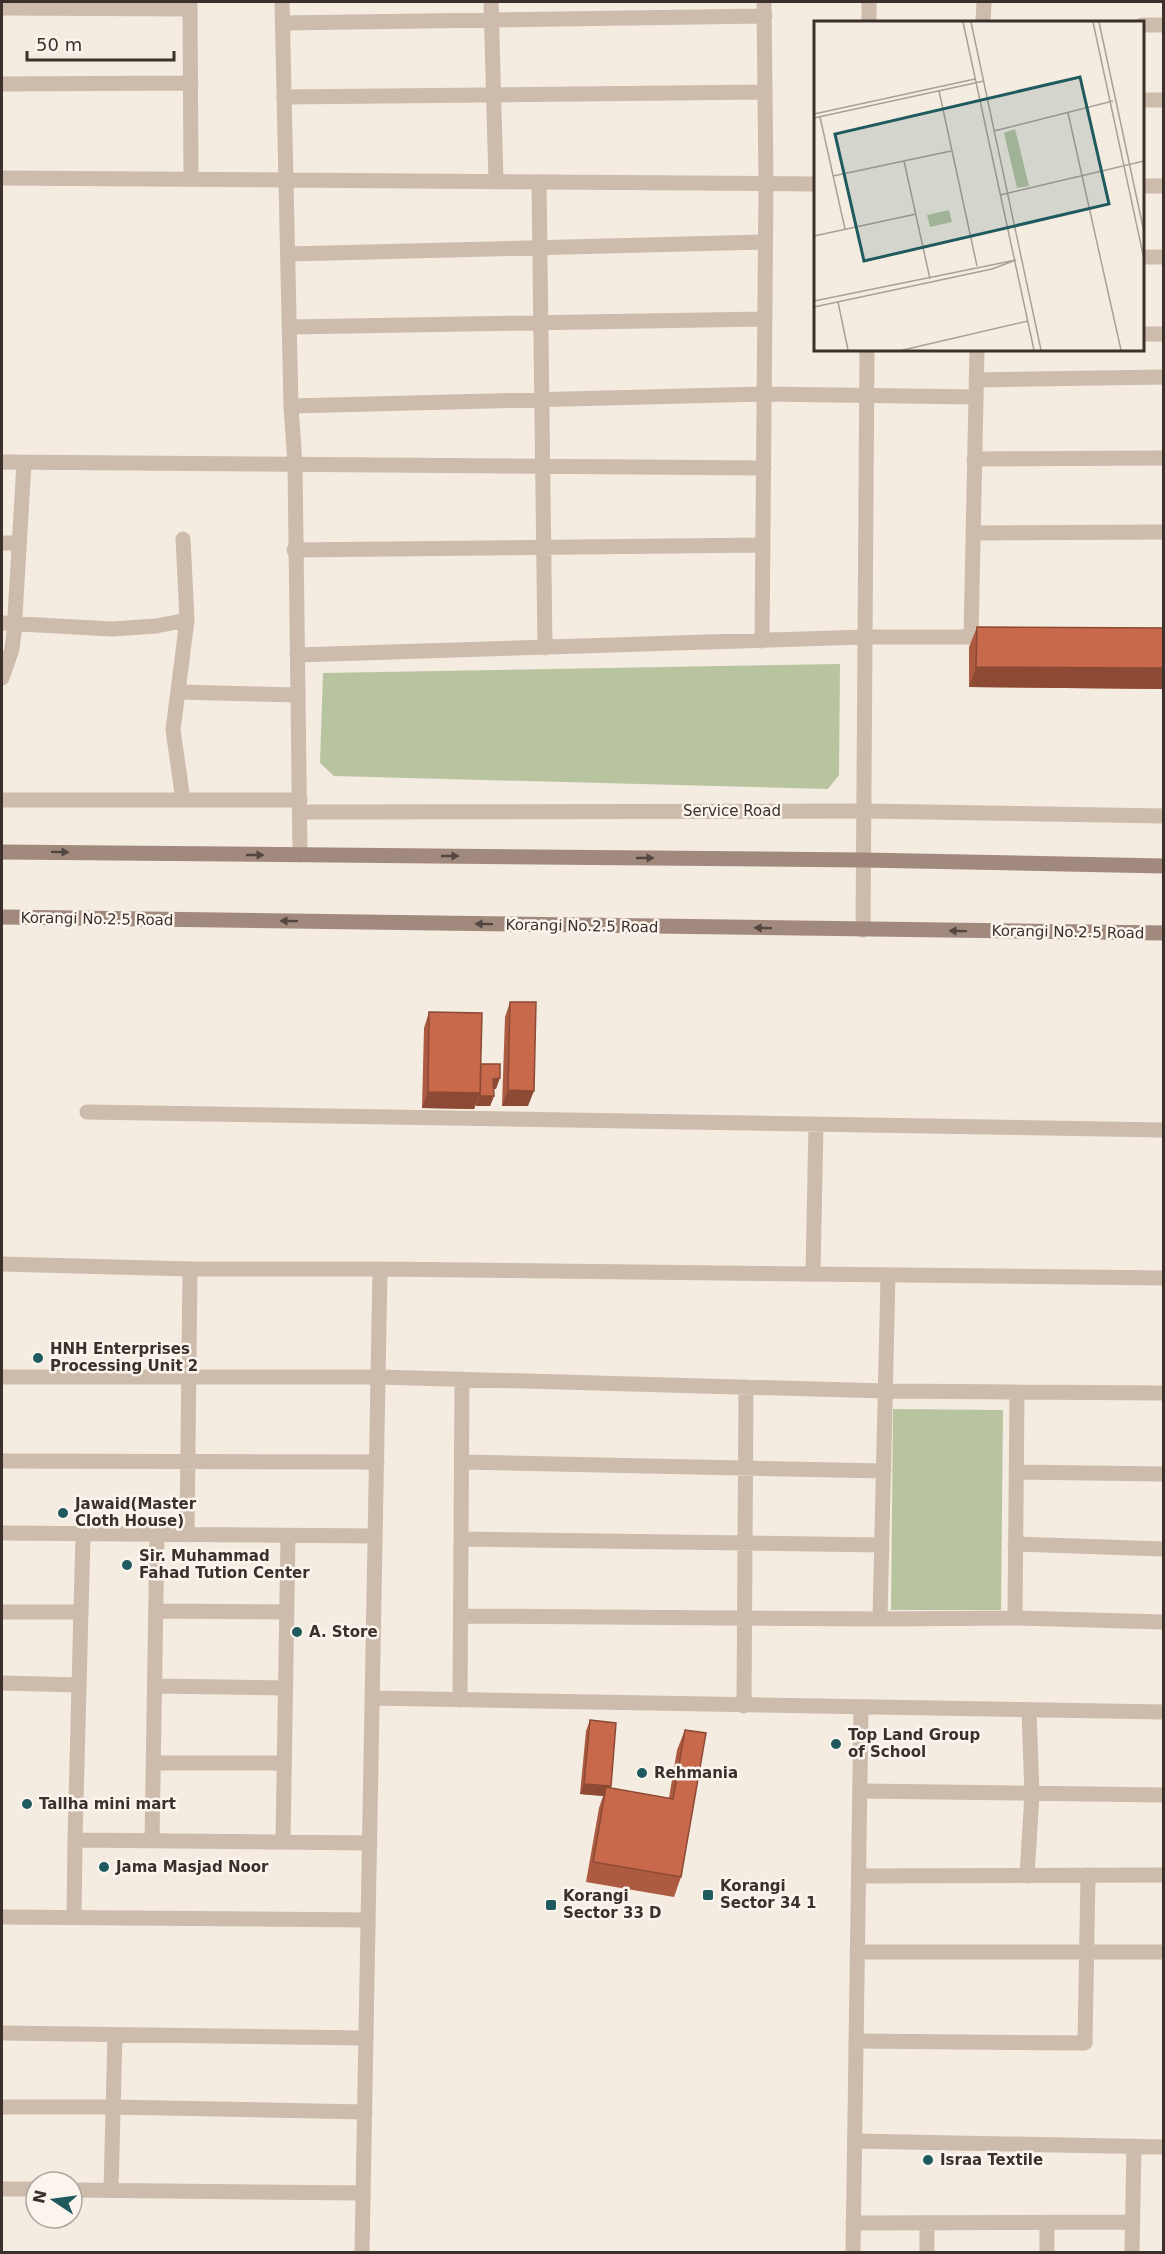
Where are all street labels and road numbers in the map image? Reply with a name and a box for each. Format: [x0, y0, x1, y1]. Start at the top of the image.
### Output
street label: Service Road [683, 802, 781, 820]
street label: Korangi No.2.5 Road [20, 909, 174, 929]
street label: Korangi No.2.5 Road [505, 916, 659, 936]
street label: Korangi No.2.5 Road [991, 922, 1145, 942]

